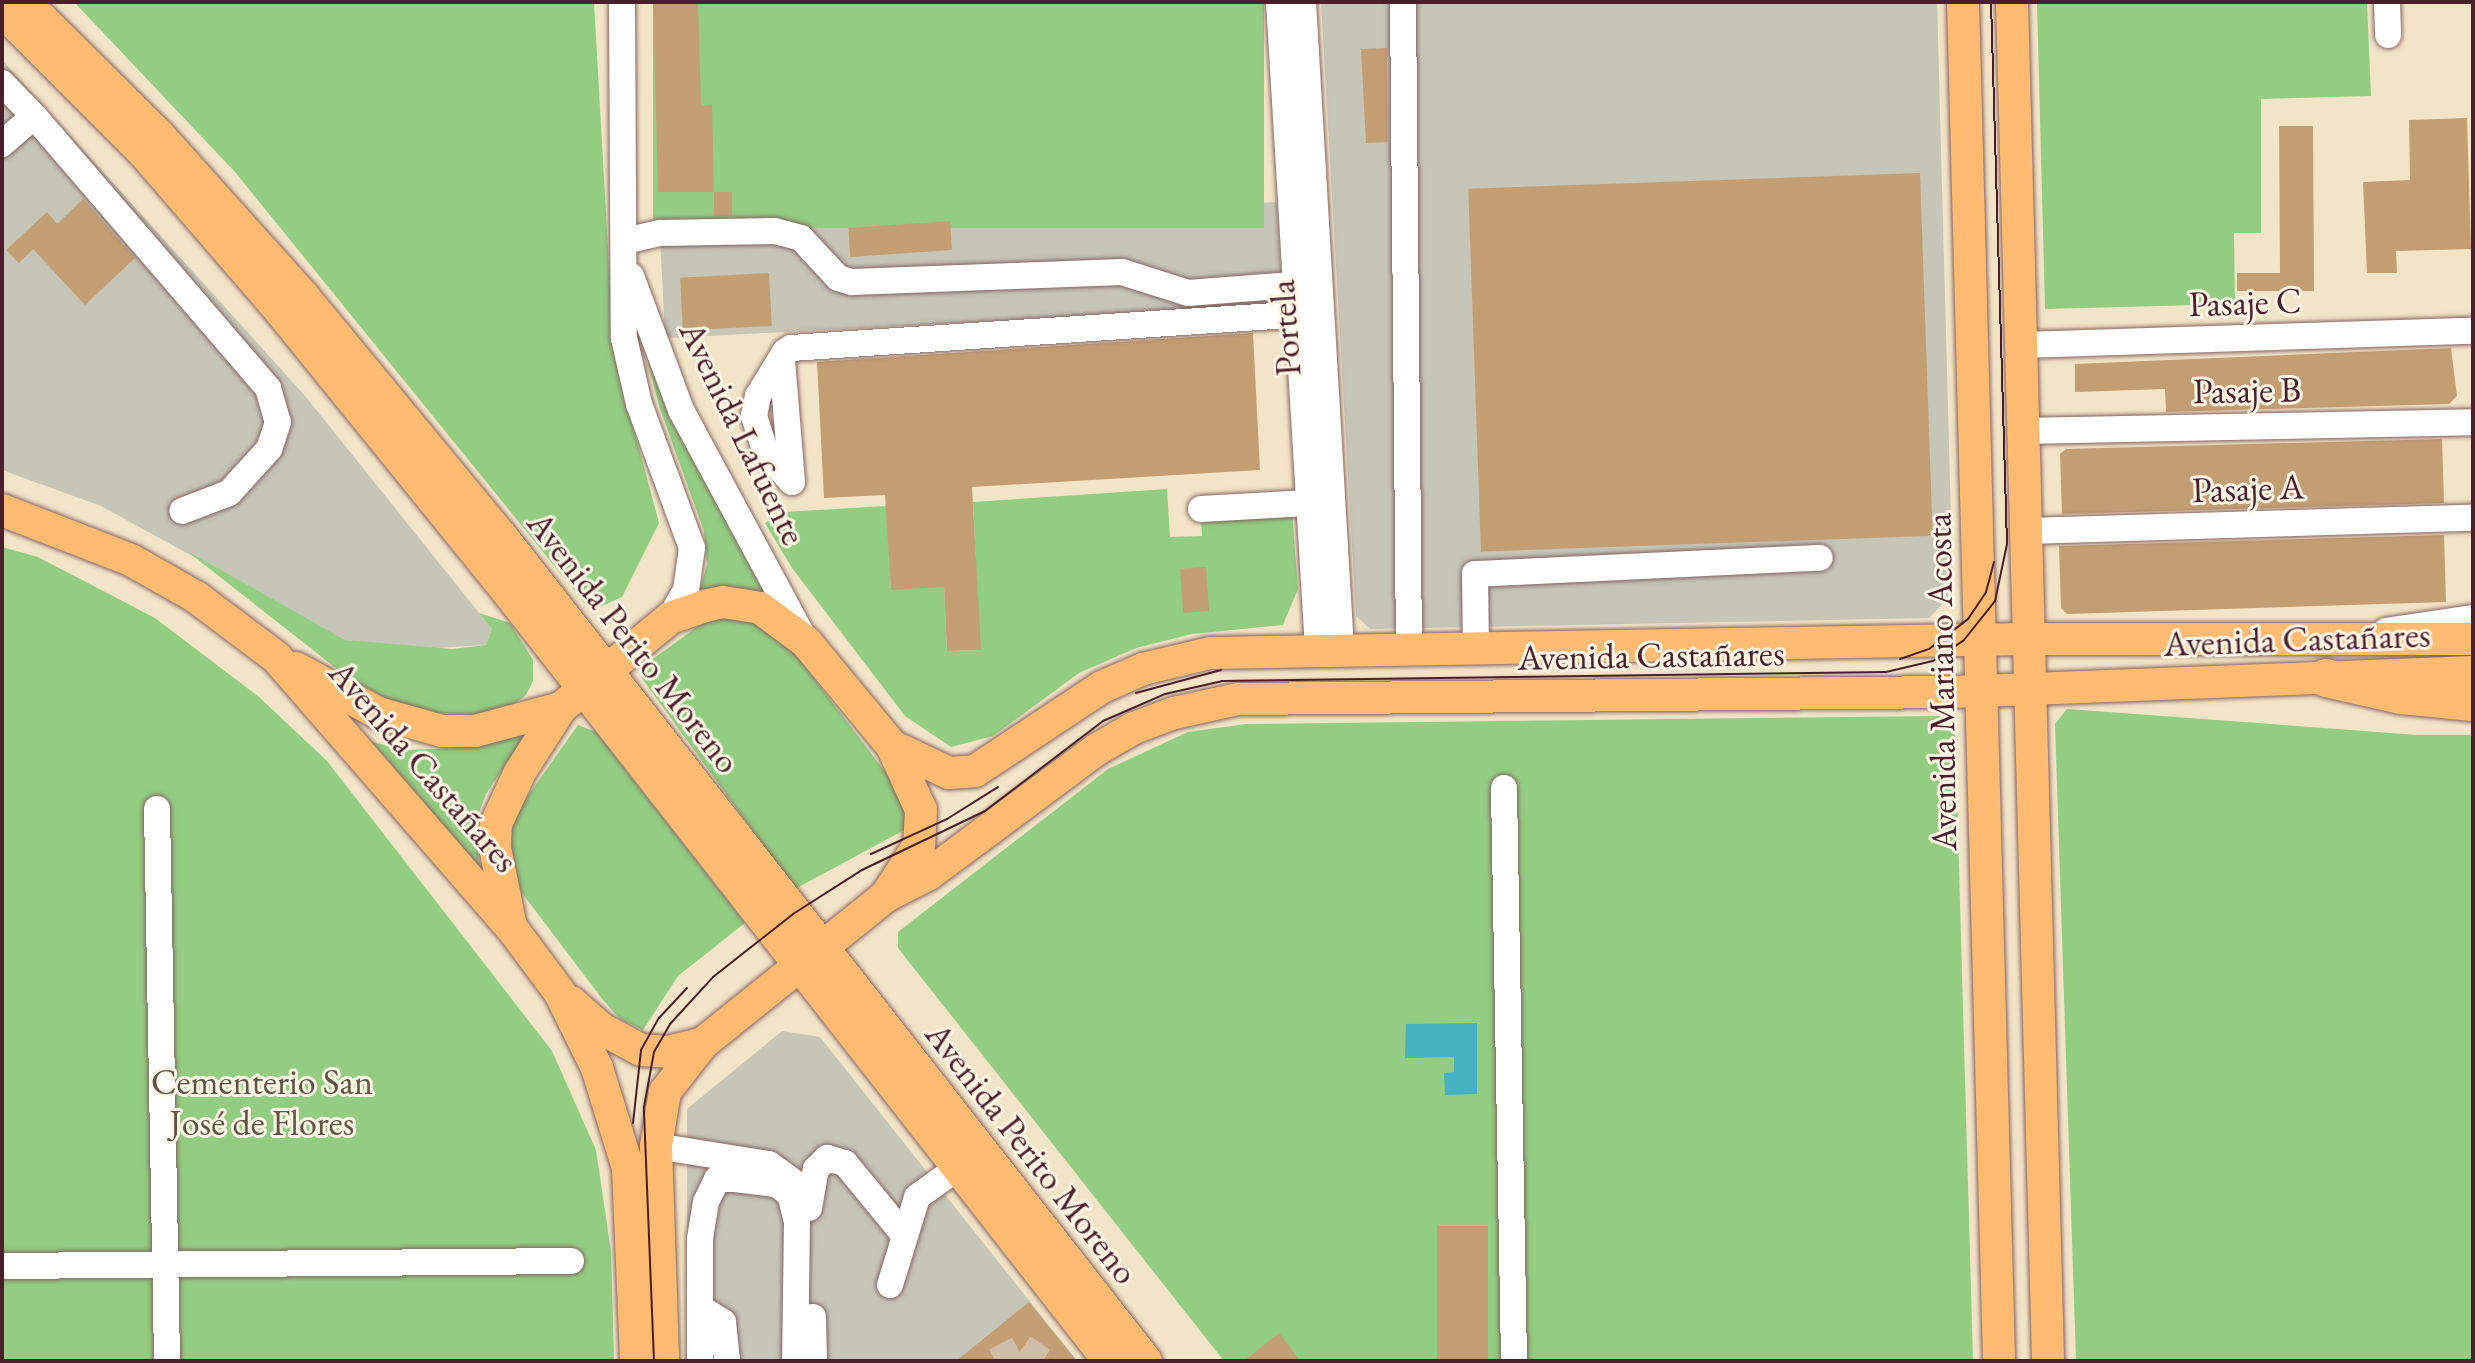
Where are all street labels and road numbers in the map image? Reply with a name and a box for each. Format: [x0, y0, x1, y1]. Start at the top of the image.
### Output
street label: Portela [1260, 278, 1310, 378]
street label: Pasaje C [2188, 278, 2302, 326]
street label: Avenida Lafuente [670, 314, 816, 552]
street label: Pasaje B [2192, 367, 2302, 413]
street label: Pasaje A [2191, 464, 2305, 512]
street label: Avenida Perito Moreno [518, 502, 750, 782]
street label: Avenida Mariano Acosta [1916, 513, 1966, 851]
street label: Avenida Castañares [2163, 613, 2431, 665]
street label: Avenida Castañares [1517, 631, 1785, 679]
street label: Avenida Castañares [320, 651, 528, 881]
street label: Avenida Perito Moreno [916, 1013, 1148, 1293]

